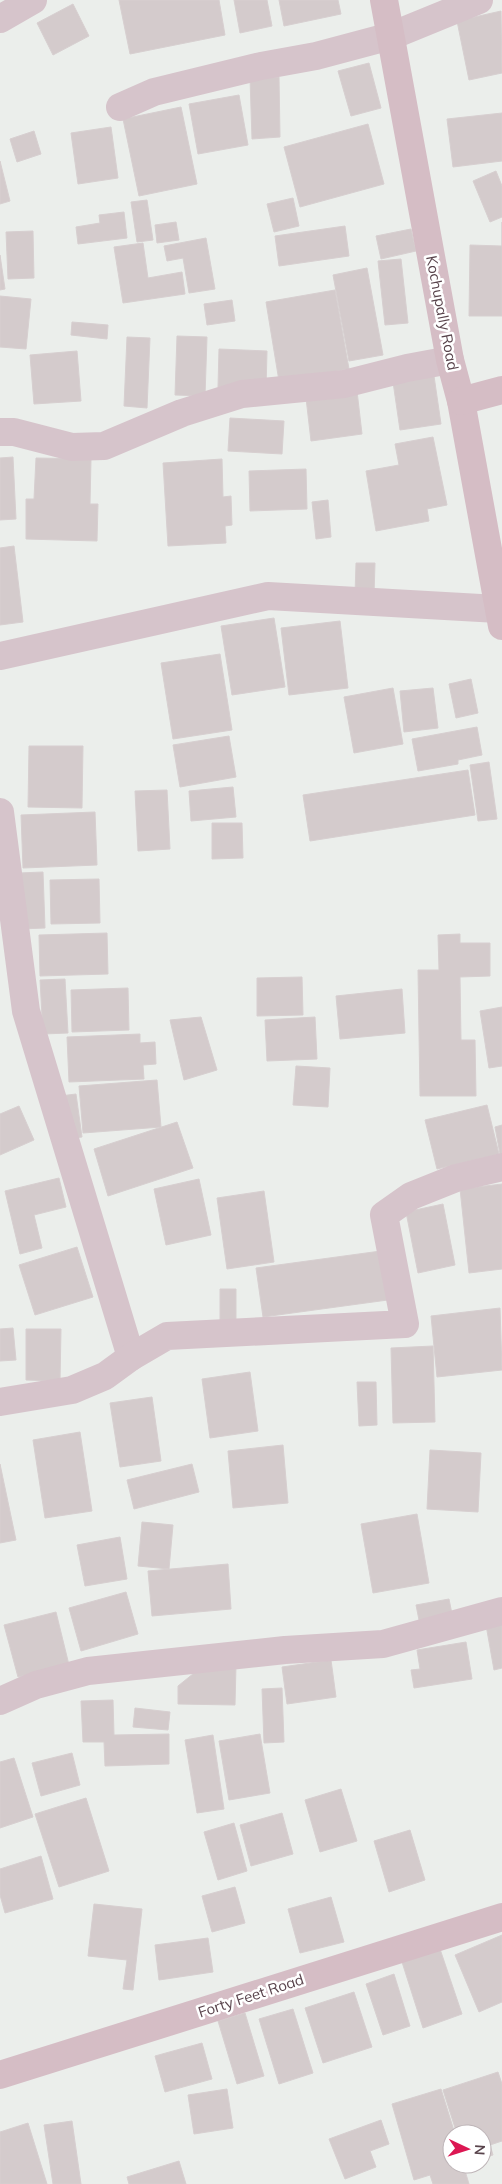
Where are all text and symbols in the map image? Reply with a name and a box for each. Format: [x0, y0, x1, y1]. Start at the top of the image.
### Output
street label: Kochupally Road [422, 254, 463, 372]
street label: Forty Feet Road [196, 1969, 306, 2022]
north arrow [442, 2124, 492, 2174]
text: N [471, 2144, 489, 2156]

